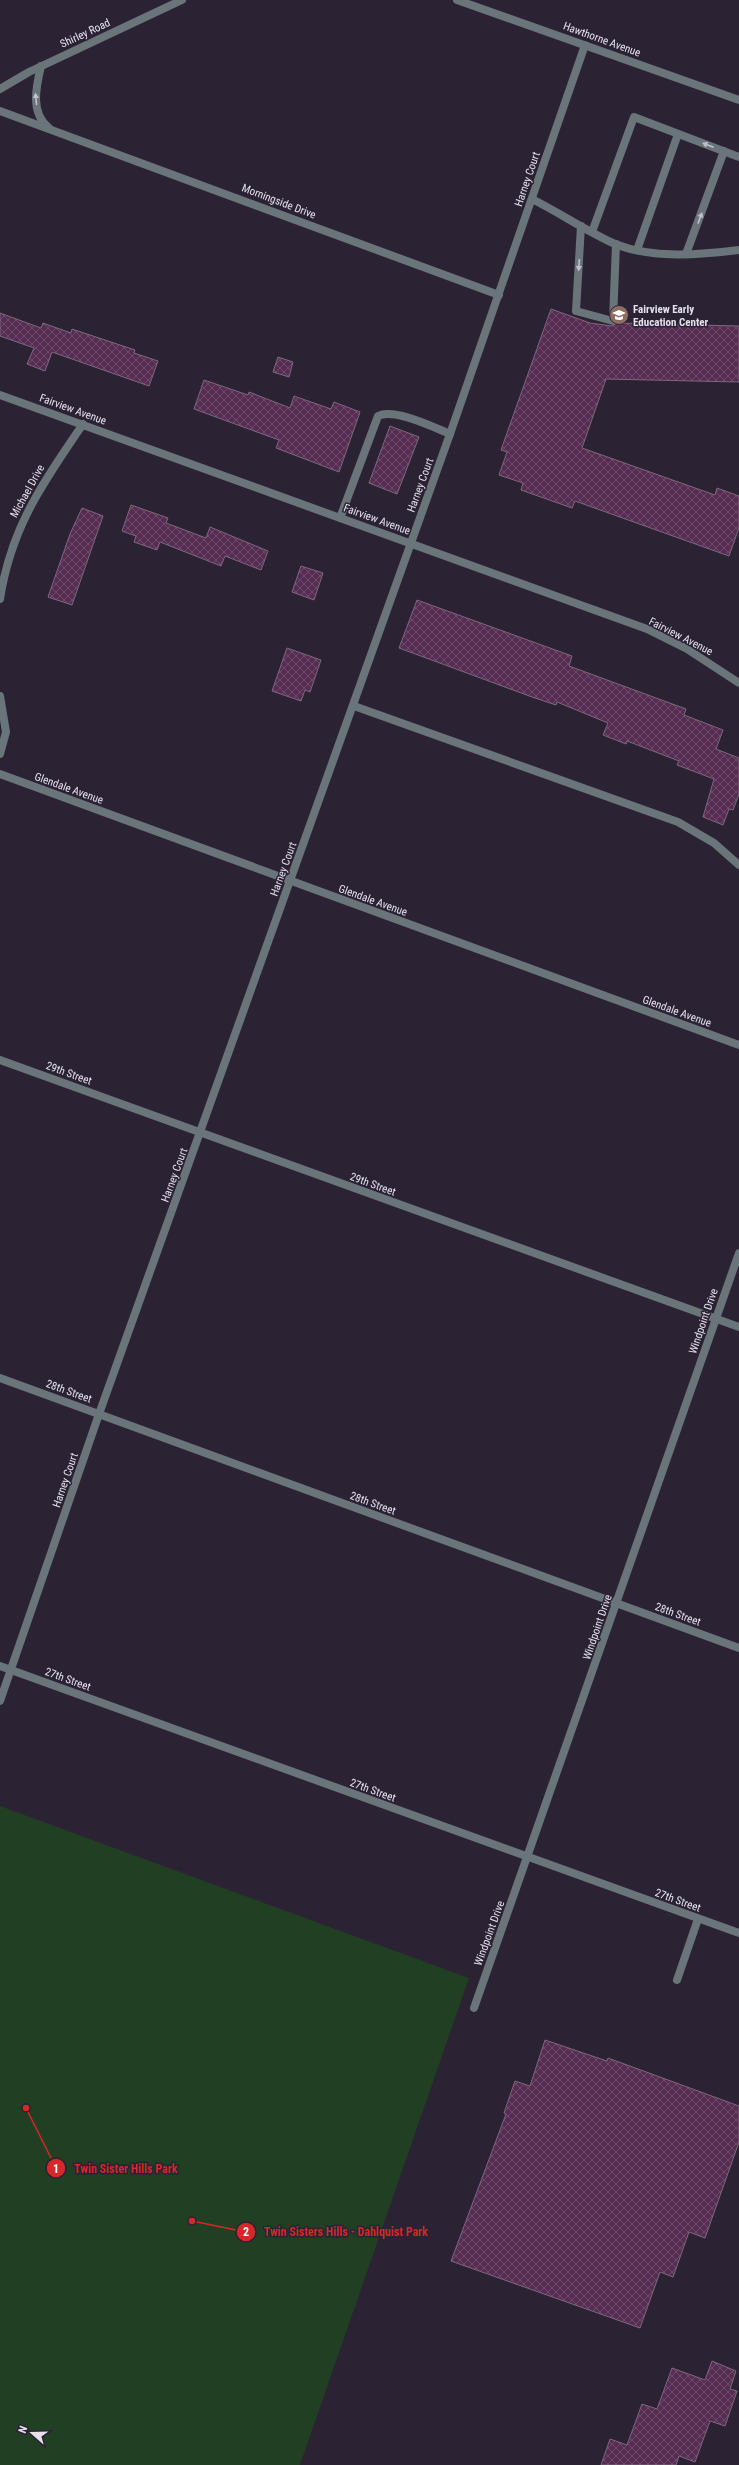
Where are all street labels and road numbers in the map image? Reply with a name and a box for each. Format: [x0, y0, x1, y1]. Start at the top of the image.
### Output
street label: Shirley Road [58, 16, 112, 51]
street label: Hawthorne Avenue [561, 19, 642, 59]
street label: Harney Court [512, 150, 543, 208]
street label: Morningside Drive [240, 181, 318, 222]
street label: Fairview Avenue [38, 391, 108, 428]
street label: Harney Court [405, 456, 436, 514]
street label: Michael Drive [8, 462, 47, 520]
street label: Fairview Avenue [342, 501, 412, 538]
street label: Fairview Avenue [647, 615, 715, 658]
street label: Glendale Avenue [33, 770, 105, 807]
street label: Harney Court [268, 840, 299, 898]
street label: Glendale Avenue [337, 882, 409, 919]
street label: Glendale Avenue [641, 993, 713, 1030]
street label: 29th Street [44, 1059, 93, 1088]
street label: Harney Court [159, 1146, 190, 1204]
street label: 29th Street [348, 1170, 397, 1199]
street label: Windpoint Drive [686, 1287, 721, 1356]
street label: 28th Street [44, 1377, 93, 1406]
street label: Harney Court [50, 1451, 81, 1509]
street label: 28th Street [348, 1489, 397, 1518]
street label: Windpoint Drive [580, 1593, 615, 1662]
street label: 28th Street [653, 1600, 702, 1629]
street label: 27th Street [43, 1665, 92, 1694]
street label: 27th Street [348, 1776, 397, 1805]
street label: 27th Street [653, 1886, 702, 1915]
street label: Windpoint Drive [472, 1899, 507, 1967]

